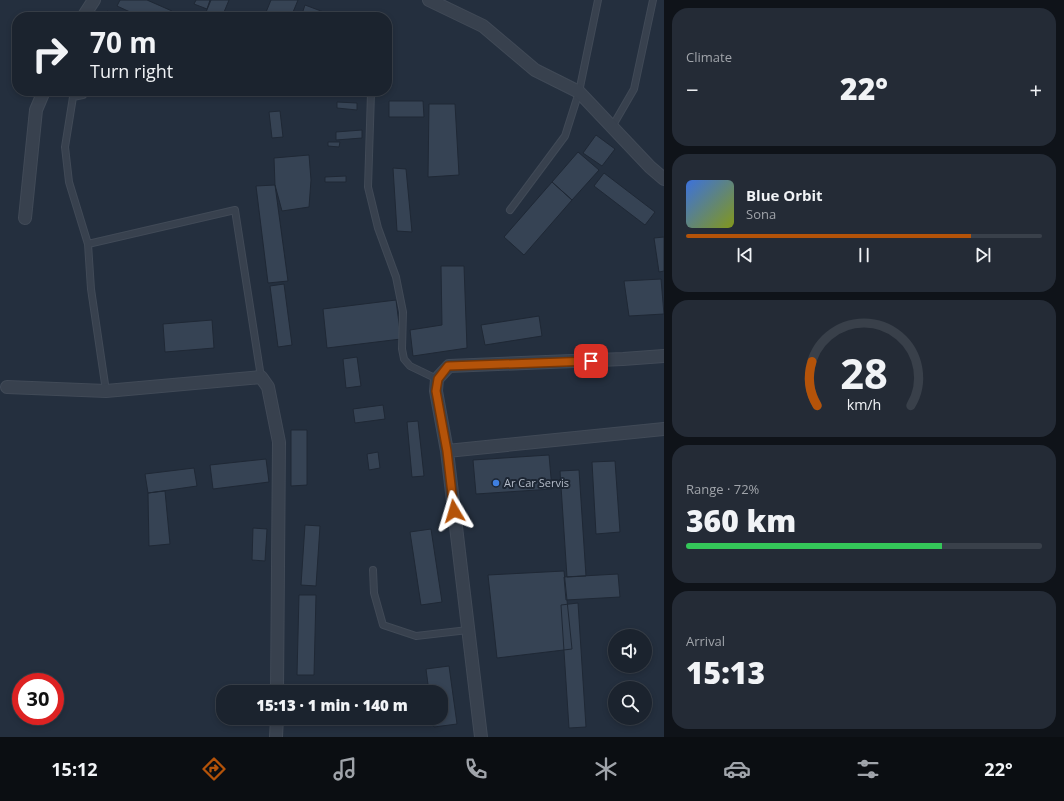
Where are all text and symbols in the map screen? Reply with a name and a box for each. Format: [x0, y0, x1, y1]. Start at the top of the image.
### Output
text: 70 m [90, 23, 157, 61]
icon: right [24, 28, 76, 80]
text: Climate [686, 48, 732, 66]
text: Turn right [90, 59, 173, 83]
text: 22° [840, 68, 888, 109]
text: − [686, 74, 699, 104]
text: + [1029, 74, 1042, 104]
text: Blue Orbit [746, 185, 823, 205]
text: Sona [746, 205, 776, 223]
icon: previous [734, 244, 756, 266]
icon: pause [853, 244, 875, 266]
icon: next [972, 244, 994, 266]
pin [574, 344, 608, 378]
text: 28 [840, 345, 888, 401]
icon: arrive [580, 350, 602, 372]
text: km/h [847, 395, 881, 414]
place label: Ar Car Servis [504, 475, 569, 490]
marker: Ar Car Servis [491, 478, 501, 488]
text: Range · 72% [686, 480, 759, 498]
position arrow [433, 490, 475, 532]
text: 360 km [686, 500, 796, 541]
map controls [608, 629, 652, 725]
button: sound [608, 629, 652, 673]
text: Arrival [686, 632, 725, 650]
text: 15:13 [686, 652, 765, 693]
speed limit sign: 30 [12, 673, 64, 725]
button: search [608, 681, 652, 725]
text: 15:13 · 1 min · 140 m [256, 695, 408, 715]
icon: directions [200, 755, 228, 783]
icon: music [331, 755, 359, 783]
icon: phone [462, 755, 490, 783]
icon: climate [592, 755, 620, 783]
icon: car [723, 755, 751, 783]
icon: filters [854, 755, 882, 783]
text: 15:12 [51, 757, 98, 781]
text: 22° [984, 757, 1013, 781]

